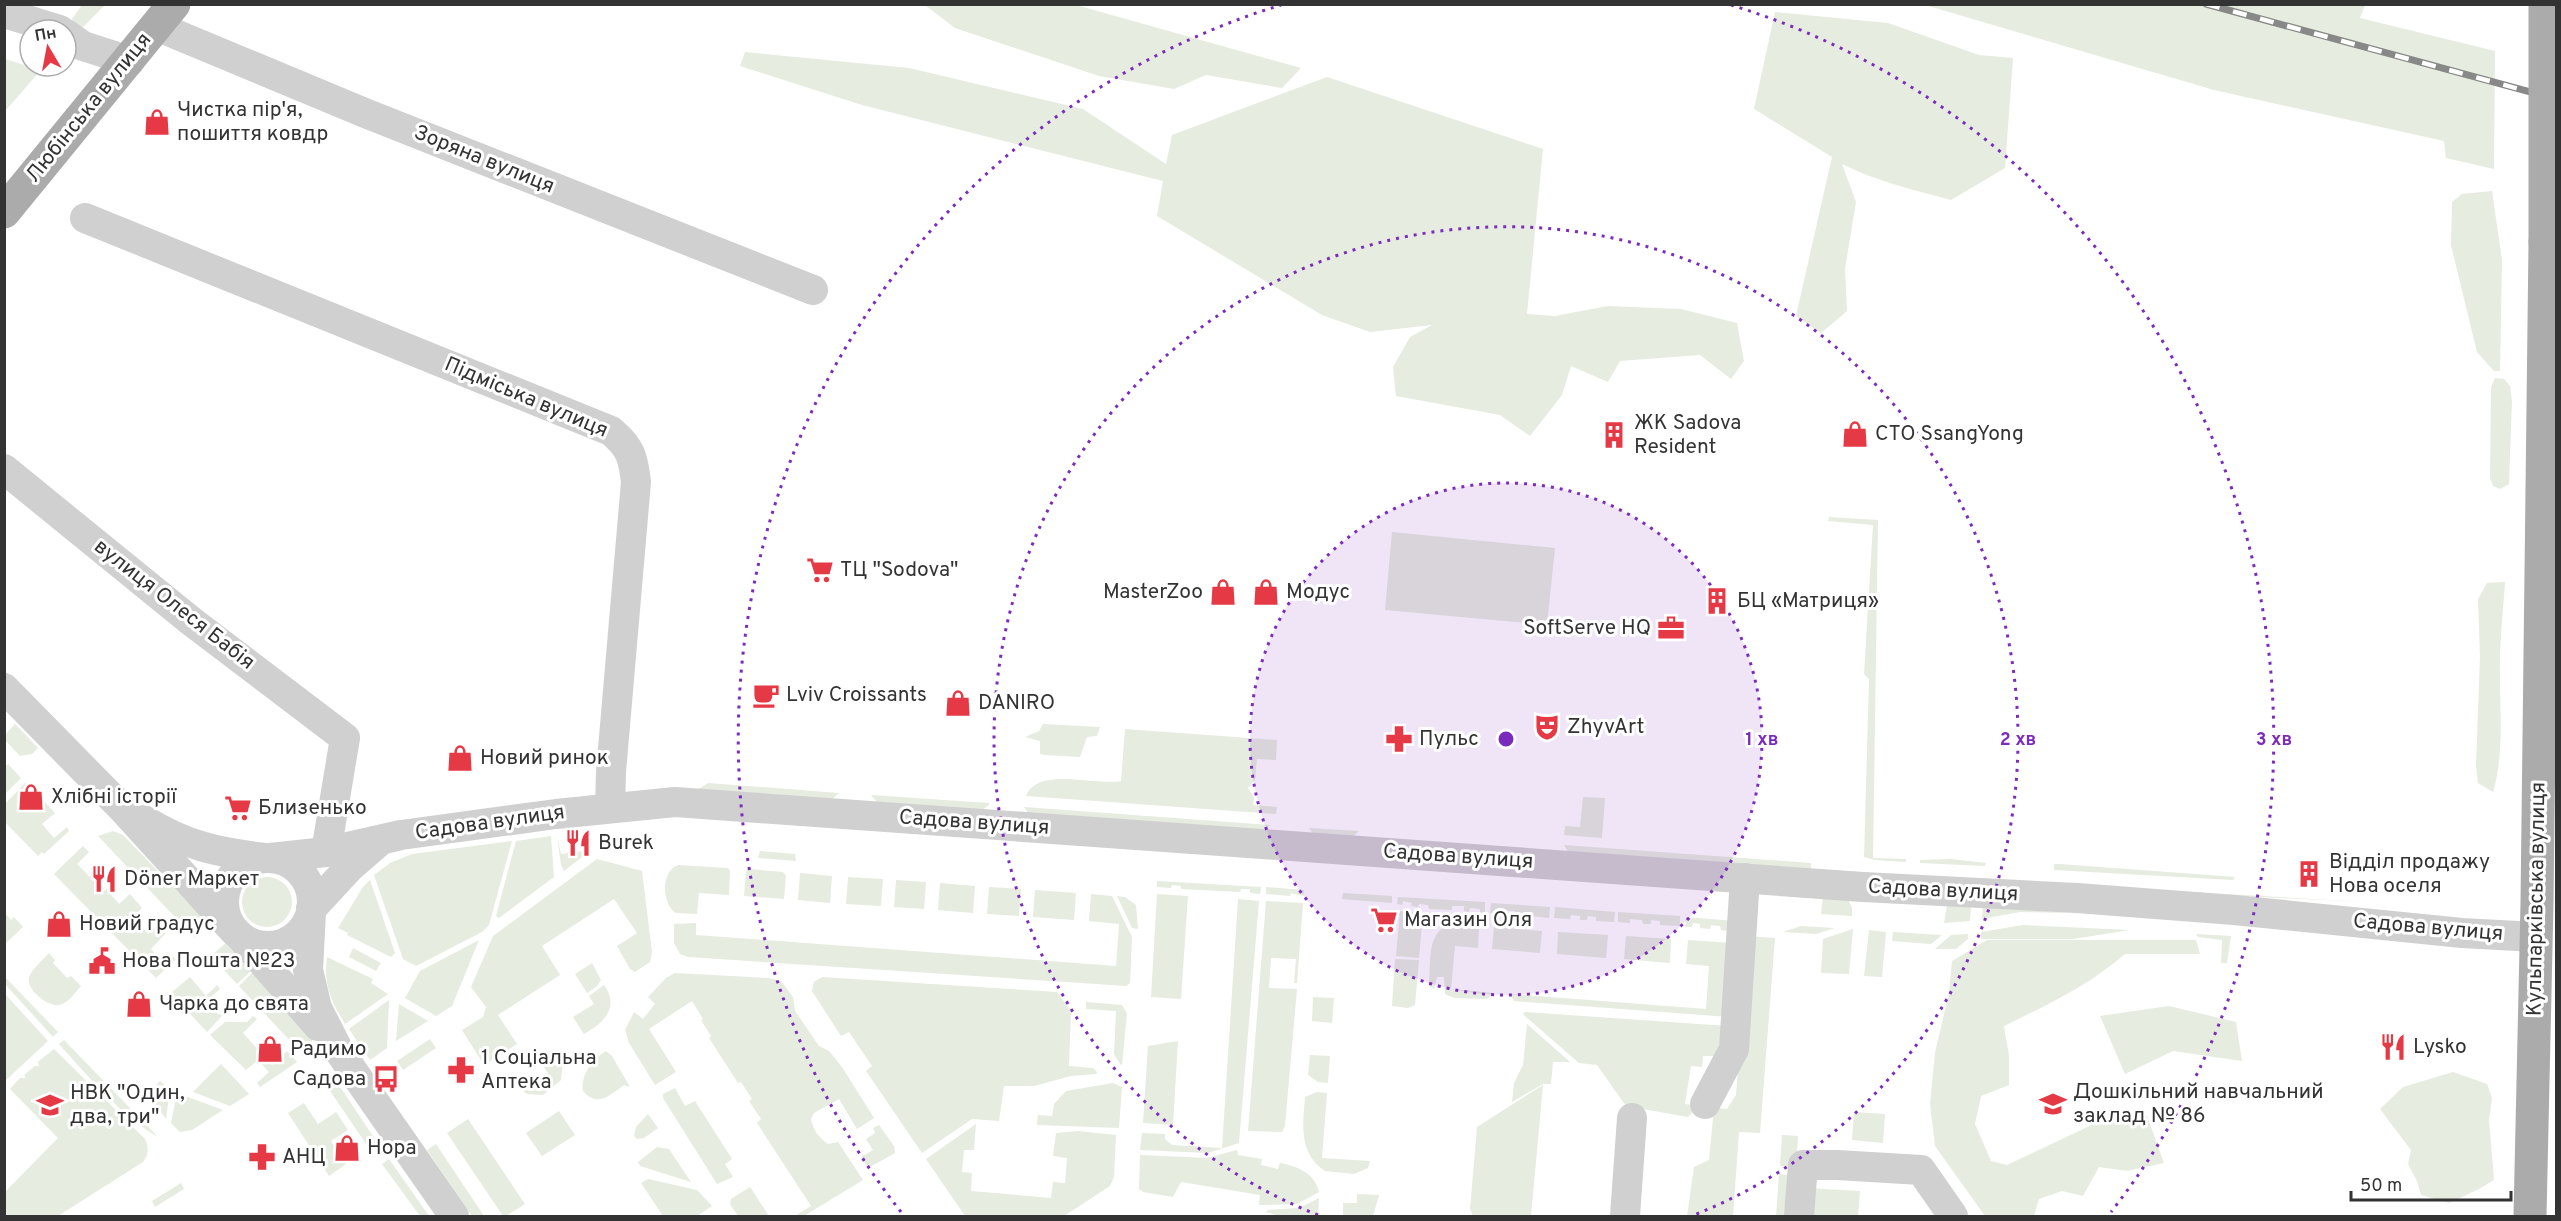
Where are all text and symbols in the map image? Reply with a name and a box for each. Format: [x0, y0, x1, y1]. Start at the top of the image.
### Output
north arrow [18, 18, 78, 78]
text: Пн [33, 23, 58, 47]
street label: Любінська вулиця [20, 27, 158, 189]
place label: Чистка пір'я, пошиття ковдр [177, 97, 328, 148]
shop icon: Чистка пір'я, пошиття ковдр [142, 107, 172, 137]
street label: Зоряна вулиця [410, 119, 558, 201]
street label: Підміська вулиця [440, 351, 612, 445]
place label: ЖК Sadova Resident [1634, 410, 1741, 461]
shop icon: СТО SsangYong [1840, 419, 1870, 449]
building icon: ЖК Sadova Resident [1599, 420, 1629, 450]
place label: СТО SsangYong [1875, 421, 2024, 448]
street label: вулиця Олеся Бабія [88, 534, 260, 676]
supermarket icon: ТЦ "Sodova" [805, 555, 835, 585]
place label: ТЦ "Sodova" [840, 557, 958, 584]
shop icon: MasterZoo [1208, 577, 1238, 607]
shop icon: Модус [1251, 577, 1281, 607]
place label: MasterZoo [1103, 579, 1203, 606]
place label: Модус [1286, 579, 1350, 606]
building icon: БЦ «Матриця» [1702, 586, 1732, 616]
place label: БЦ «Матриця» [1737, 588, 1879, 615]
office icon: SoftServe HQ [1656, 613, 1686, 643]
place label: SoftServe HQ [1523, 615, 1651, 642]
cafe icon: Lviv Croissants [751, 680, 781, 710]
place label: Lviv Croissants [786, 682, 927, 709]
shop icon: DANIRO [943, 688, 973, 718]
place label: DANIRO [978, 690, 1055, 717]
theatre icon: ZhyvArt [1532, 712, 1562, 742]
place label: ZhyvArt [1567, 714, 1645, 741]
pharmacy icon: Пульс [1384, 724, 1414, 754]
place label: Пульс [1419, 726, 1479, 753]
centre of rings [1496, 729, 1516, 749]
text: 1 хв [1746, 729, 1778, 752]
text: 2 хв [2000, 729, 2036, 752]
text: 3 хв [2256, 729, 2292, 752]
shop icon: Новий ринок [445, 743, 475, 773]
place label: Новий ринок [480, 745, 609, 772]
shop icon: Хлібні історії [16, 782, 46, 812]
street label: Кульпарківська вулиця [2521, 782, 2553, 1016]
place label: Хлібні історії [51, 784, 177, 811]
supermarket icon: Близенько [223, 793, 253, 823]
place label: Близенько [258, 795, 367, 822]
street label: Садова вулиця [413, 799, 567, 847]
street label: Садова вулиця [898, 804, 1050, 842]
restaurant icon: Burek [563, 828, 593, 858]
place label: Burek [598, 830, 654, 857]
street label: Садова вулиця [1382, 838, 1534, 876]
place label: Відділ продажу Нова оселя [2329, 849, 2490, 900]
building icon: Відділ продажу Нова оселя [2294, 859, 2324, 889]
restaurant icon: Döner Маркет [89, 864, 119, 894]
place label: Döner Маркет [124, 866, 259, 893]
street label: Садова вулиця [1867, 874, 2019, 908]
supermarket icon: Магазин Оля [1369, 905, 1399, 935]
place label: Магазин Оля [1404, 907, 1532, 934]
street label: Садова вулиця [2352, 908, 2504, 948]
shop icon: Новий градус [44, 909, 74, 939]
place label: Новий градус [79, 911, 215, 938]
public building icon: Нова Пошта №23 [87, 946, 117, 976]
place label: Нова Пошта №23 [122, 948, 295, 975]
shop icon: Чарка до свята [124, 989, 154, 1019]
place label: Чарка до свята [159, 991, 309, 1018]
restaurant icon: Lysko [2378, 1032, 2408, 1062]
shop icon: Радимо [255, 1034, 285, 1064]
place label: Lysko [2413, 1034, 2467, 1061]
place label: Радимо [290, 1036, 367, 1063]
place label: 1 Соціальна Аптека [481, 1045, 596, 1096]
pharmacy icon: 1 Соціальна Аптека [446, 1055, 476, 1085]
bus stop icon: Садова [371, 1064, 401, 1094]
place label: Садова [293, 1066, 366, 1093]
place label: Дошкільний навчальний заклад № 86 [2073, 1079, 2324, 1130]
place label: НВК "Один, два, три" [70, 1080, 185, 1131]
school or university icon: Дошкільний навчальний заклад № 86 [2038, 1089, 2068, 1119]
school or university icon: НВК "Один, два, три" [35, 1090, 65, 1120]
shop icon: Нора [332, 1133, 362, 1163]
place label: Нора [367, 1135, 417, 1162]
pharmacy icon: АНЦ [247, 1142, 277, 1172]
place label: АНЦ [282, 1144, 326, 1171]
scale bar [2351, 1164, 2512, 1202]
text: 50 m [2360, 1175, 2402, 1198]

